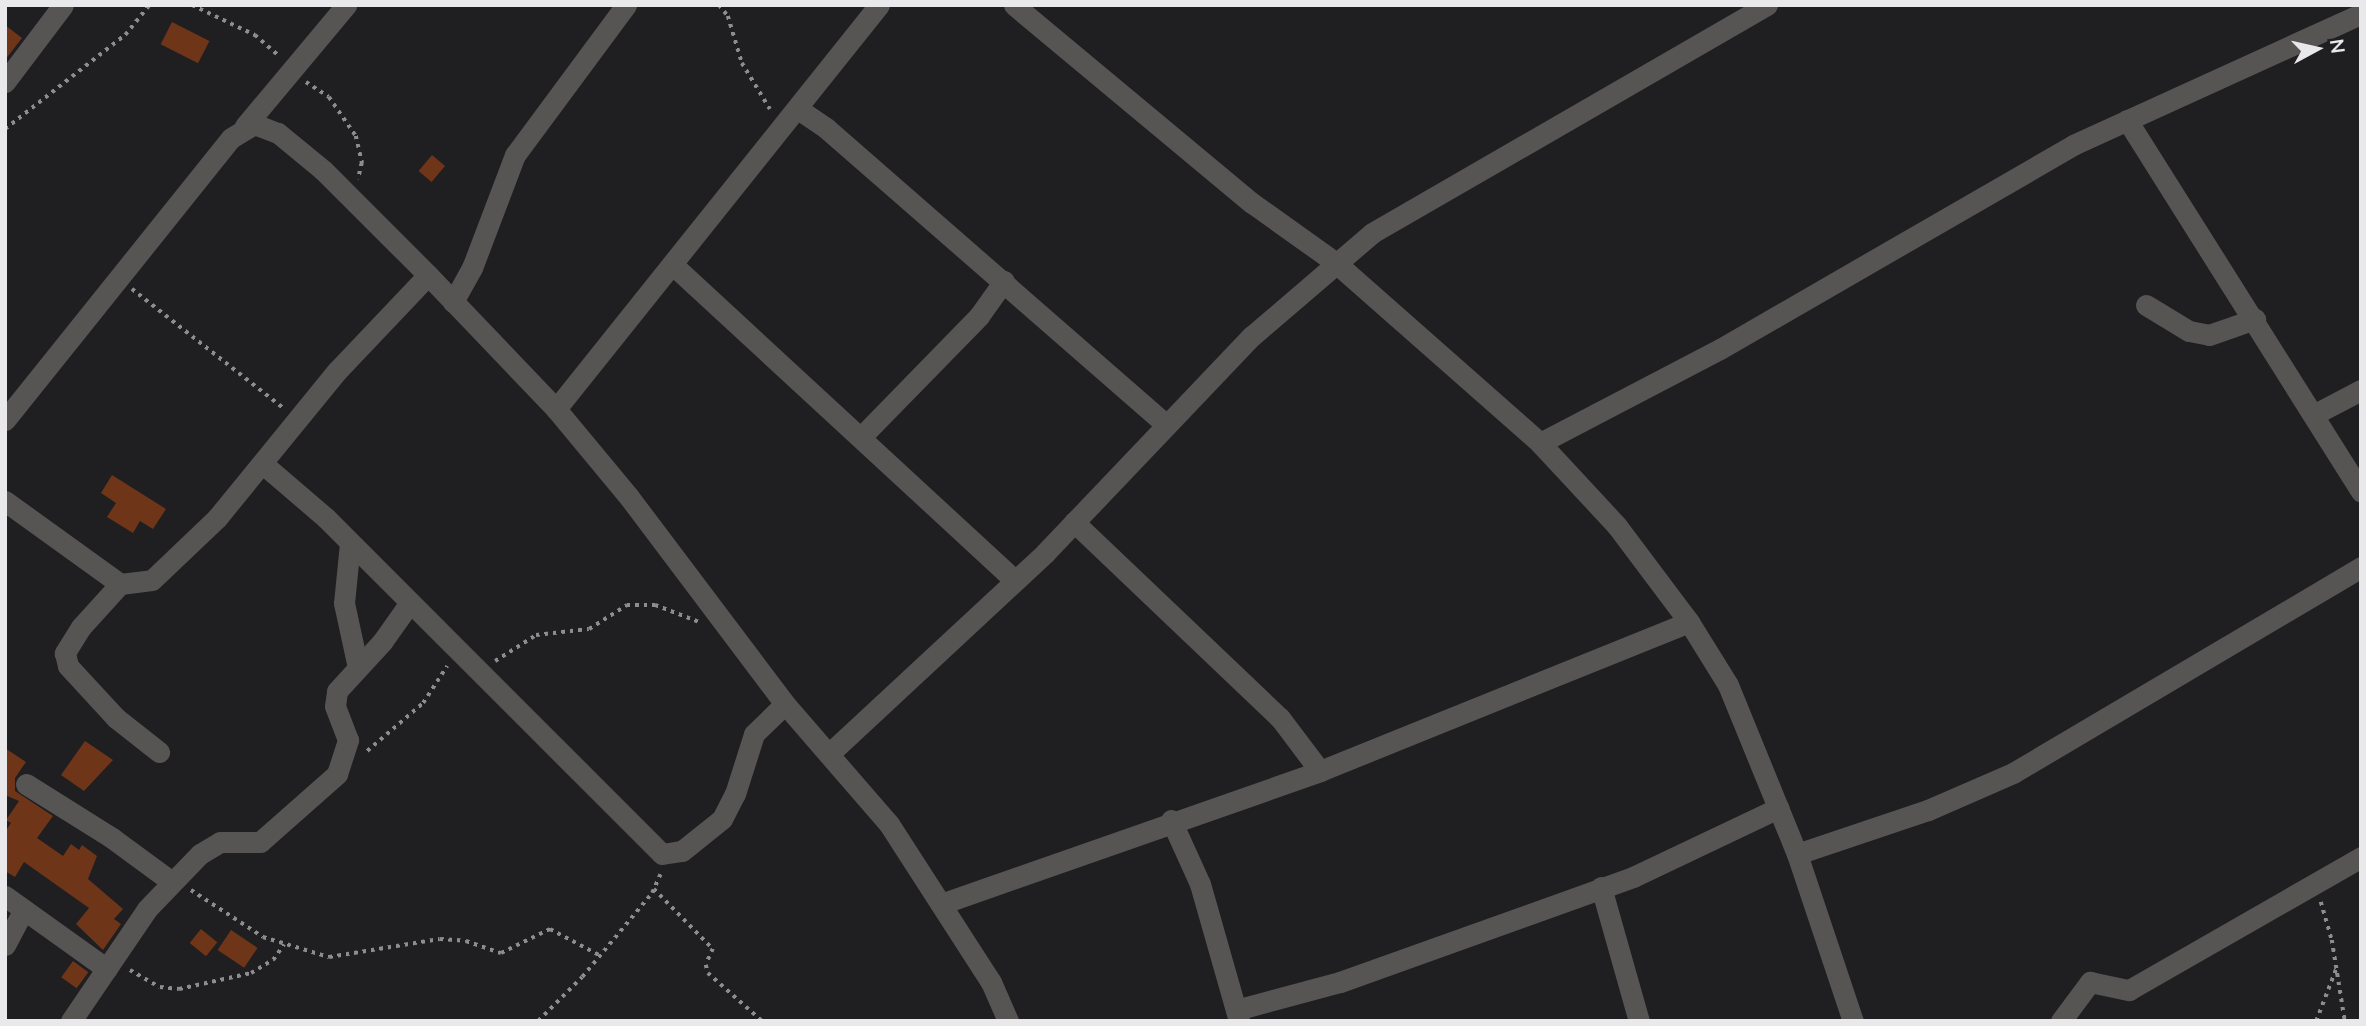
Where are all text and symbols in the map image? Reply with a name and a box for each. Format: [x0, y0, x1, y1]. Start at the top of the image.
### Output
north arrow [2282, 14, 2352, 84]
text: N [2325, 37, 2351, 55]

